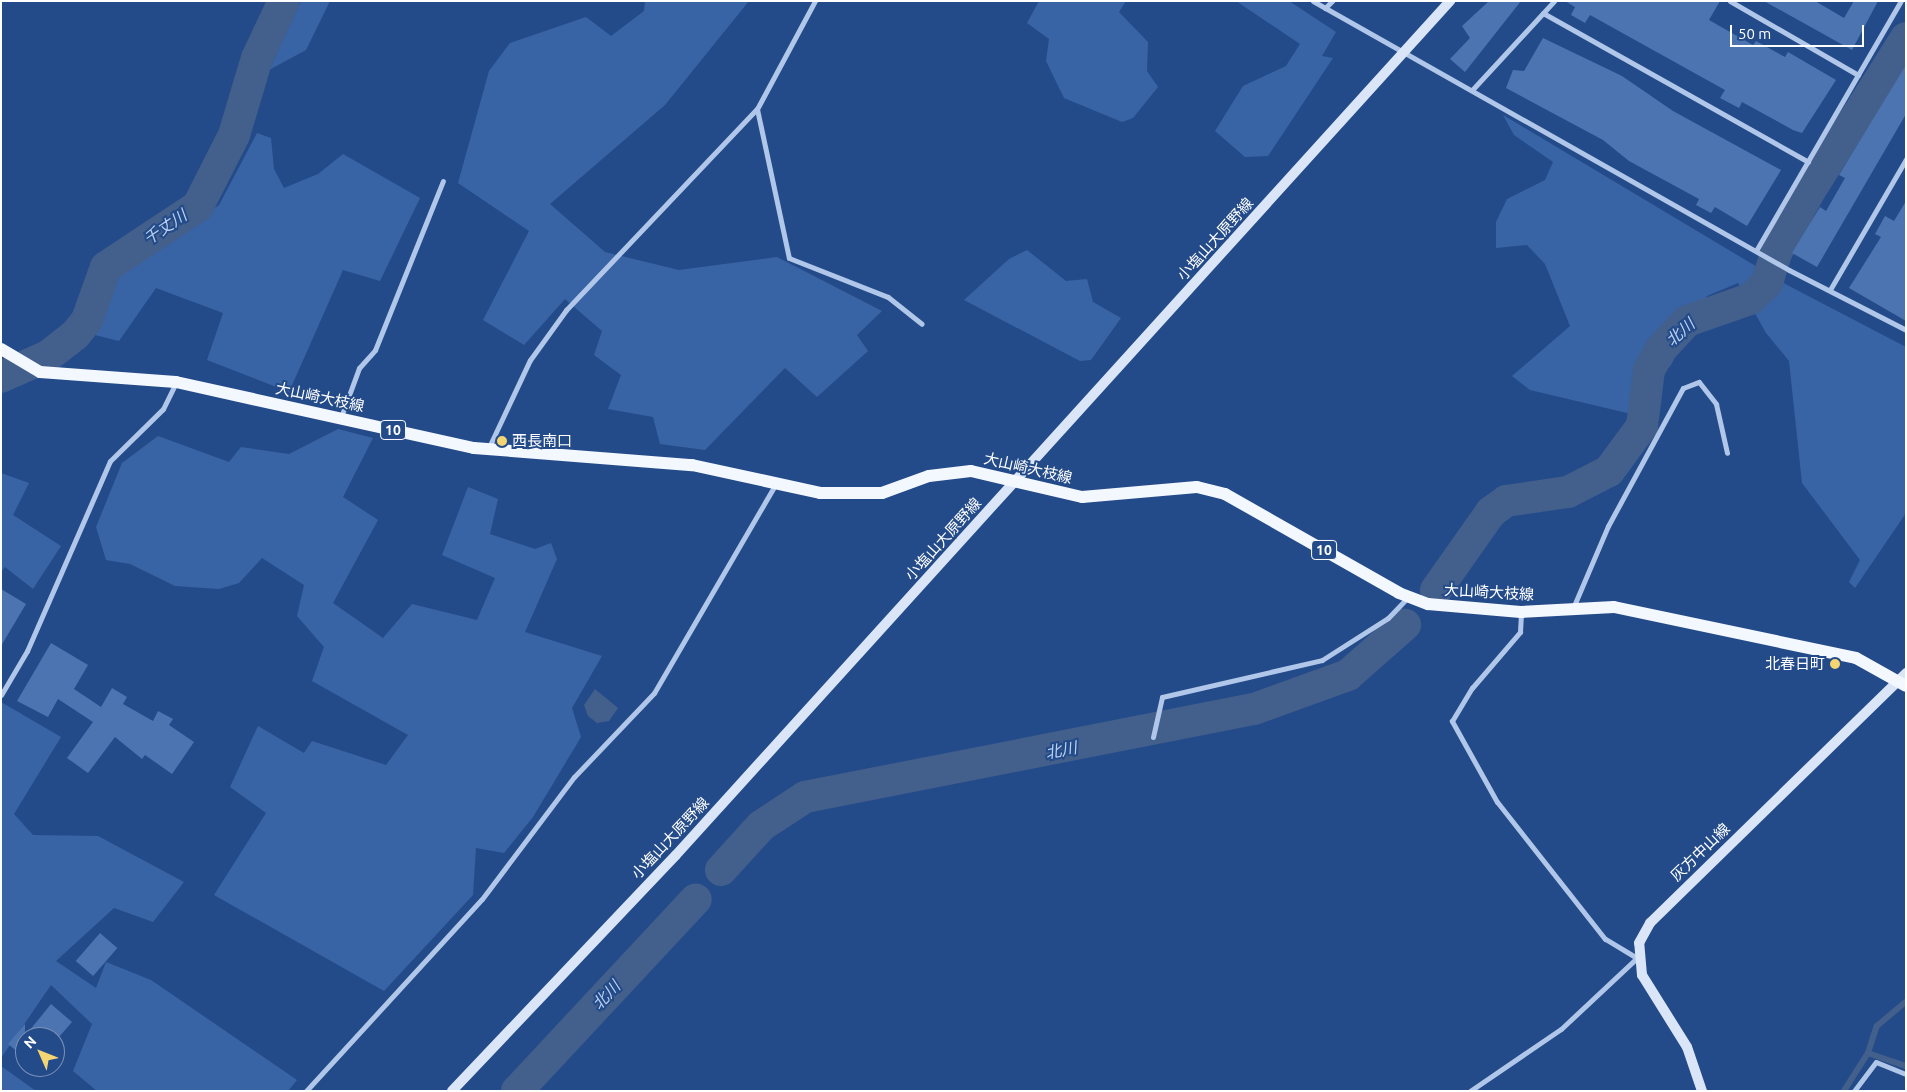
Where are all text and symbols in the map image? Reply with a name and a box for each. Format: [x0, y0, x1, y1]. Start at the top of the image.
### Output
scale bar [1732, 15, 1866, 47]
text: 50 m [1738, 25, 1771, 42]
street label: 小塩山大原野線 [1173, 194, 1257, 284]
water label: 千丈川 [140, 206, 190, 248]
water label: 北川 [1662, 314, 1698, 350]
street label: 大山崎大枝線 [274, 379, 366, 415]
road number: 10 [379, 418, 407, 442]
place label: 西長南口 [512, 432, 572, 450]
marker: 西長南口 [496, 435, 508, 447]
street label: 大山崎大枝線 [982, 449, 1074, 487]
street label: 小塩山大原野線 [901, 494, 985, 584]
road number: 10 [1310, 538, 1338, 562]
street label: 大山崎大枝線 [1444, 581, 1534, 603]
place label: 北春日町 [1765, 655, 1825, 673]
marker: 北春日町 [1829, 658, 1841, 670]
water label: 北川 [1043, 738, 1079, 762]
street label: 小塩山大原野線 [628, 793, 712, 883]
street label: 灰方中山線 [1667, 819, 1733, 885]
water label: 北川 [588, 977, 624, 1013]
north arrow [15, 1027, 65, 1077]
text: N [21, 1033, 39, 1052]

